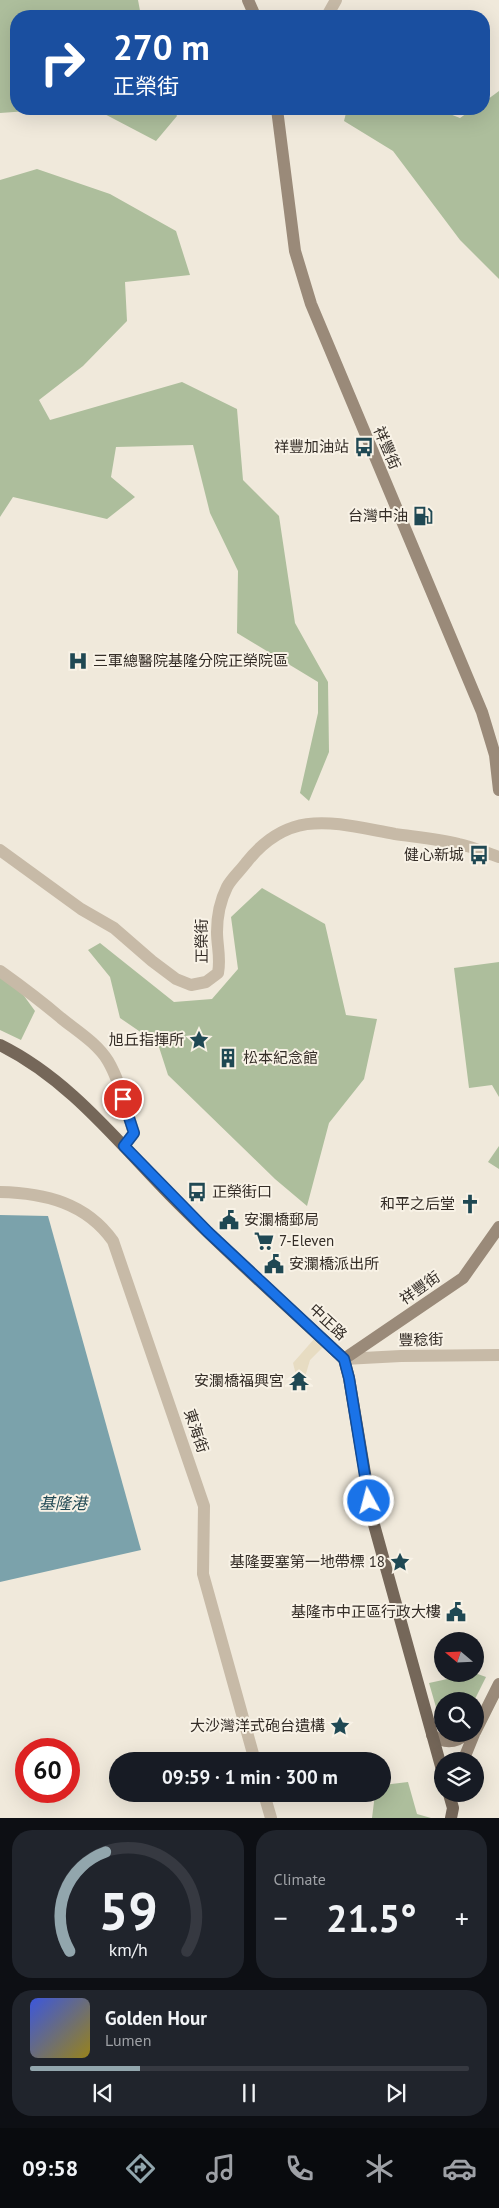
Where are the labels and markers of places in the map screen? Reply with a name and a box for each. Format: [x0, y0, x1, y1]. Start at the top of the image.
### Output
bus stop icon: 祥豐加油站 [353, 436, 375, 458]
place label: 祥豐加油站 [274, 437, 349, 456]
fuel station icon: 台灣中油 [412, 505, 434, 527]
place label: 台灣中油 [348, 506, 408, 525]
hospital icon: 三軍總醫院基隆分院正榮院區 [67, 650, 89, 672]
place label: 三軍總醫院基隆分院正榮院區 [93, 651, 288, 670]
bus stop icon: 健心新城 [468, 844, 490, 866]
place label: 健心新城 [404, 845, 464, 864]
place icon: 旭丘指揮所 [188, 1029, 210, 1051]
place label: 旭丘指揮所 [109, 1030, 184, 1049]
building icon: 松本紀念館 [217, 1047, 239, 1069]
place label: 松本紀念館 [243, 1048, 318, 1067]
pin [102, 1078, 144, 1120]
bus stop icon: 正榮街口 [186, 1181, 208, 1203]
place label: 正榮街口 [212, 1182, 272, 1201]
church icon: 和平之后堂 [459, 1193, 481, 1215]
place label: 和平之后堂 [380, 1194, 455, 1213]
public building icon: 安瀾橋郵局 [218, 1209, 240, 1231]
place label: 安瀾橋郵局 [244, 1210, 319, 1229]
supermarket icon: 7-Eleven [253, 1230, 275, 1252]
place label: 7-Eleven [279, 1231, 334, 1250]
public building icon: 安瀾橋派出所 [263, 1253, 285, 1275]
place label: 安瀾橋派出所 [289, 1254, 379, 1273]
temple icon: 安瀾橋福興宮 [288, 1370, 310, 1392]
place label: 安瀾橋福興宮 [194, 1371, 284, 1390]
place icon: 基隆要塞第一地帶標 18 [389, 1551, 411, 1573]
place label: 基隆要塞第一地帶標 18 [230, 1552, 385, 1571]
public building icon: 基隆市中正區行政大樓 [445, 1601, 467, 1623]
place label: 基隆市中正區行政大樓 [291, 1602, 441, 1621]
place icon: 大沙灣洋式砲台遺構 [329, 1715, 351, 1737]
place label: 大沙灣洋式砲台遺構 [190, 1716, 325, 1735]

